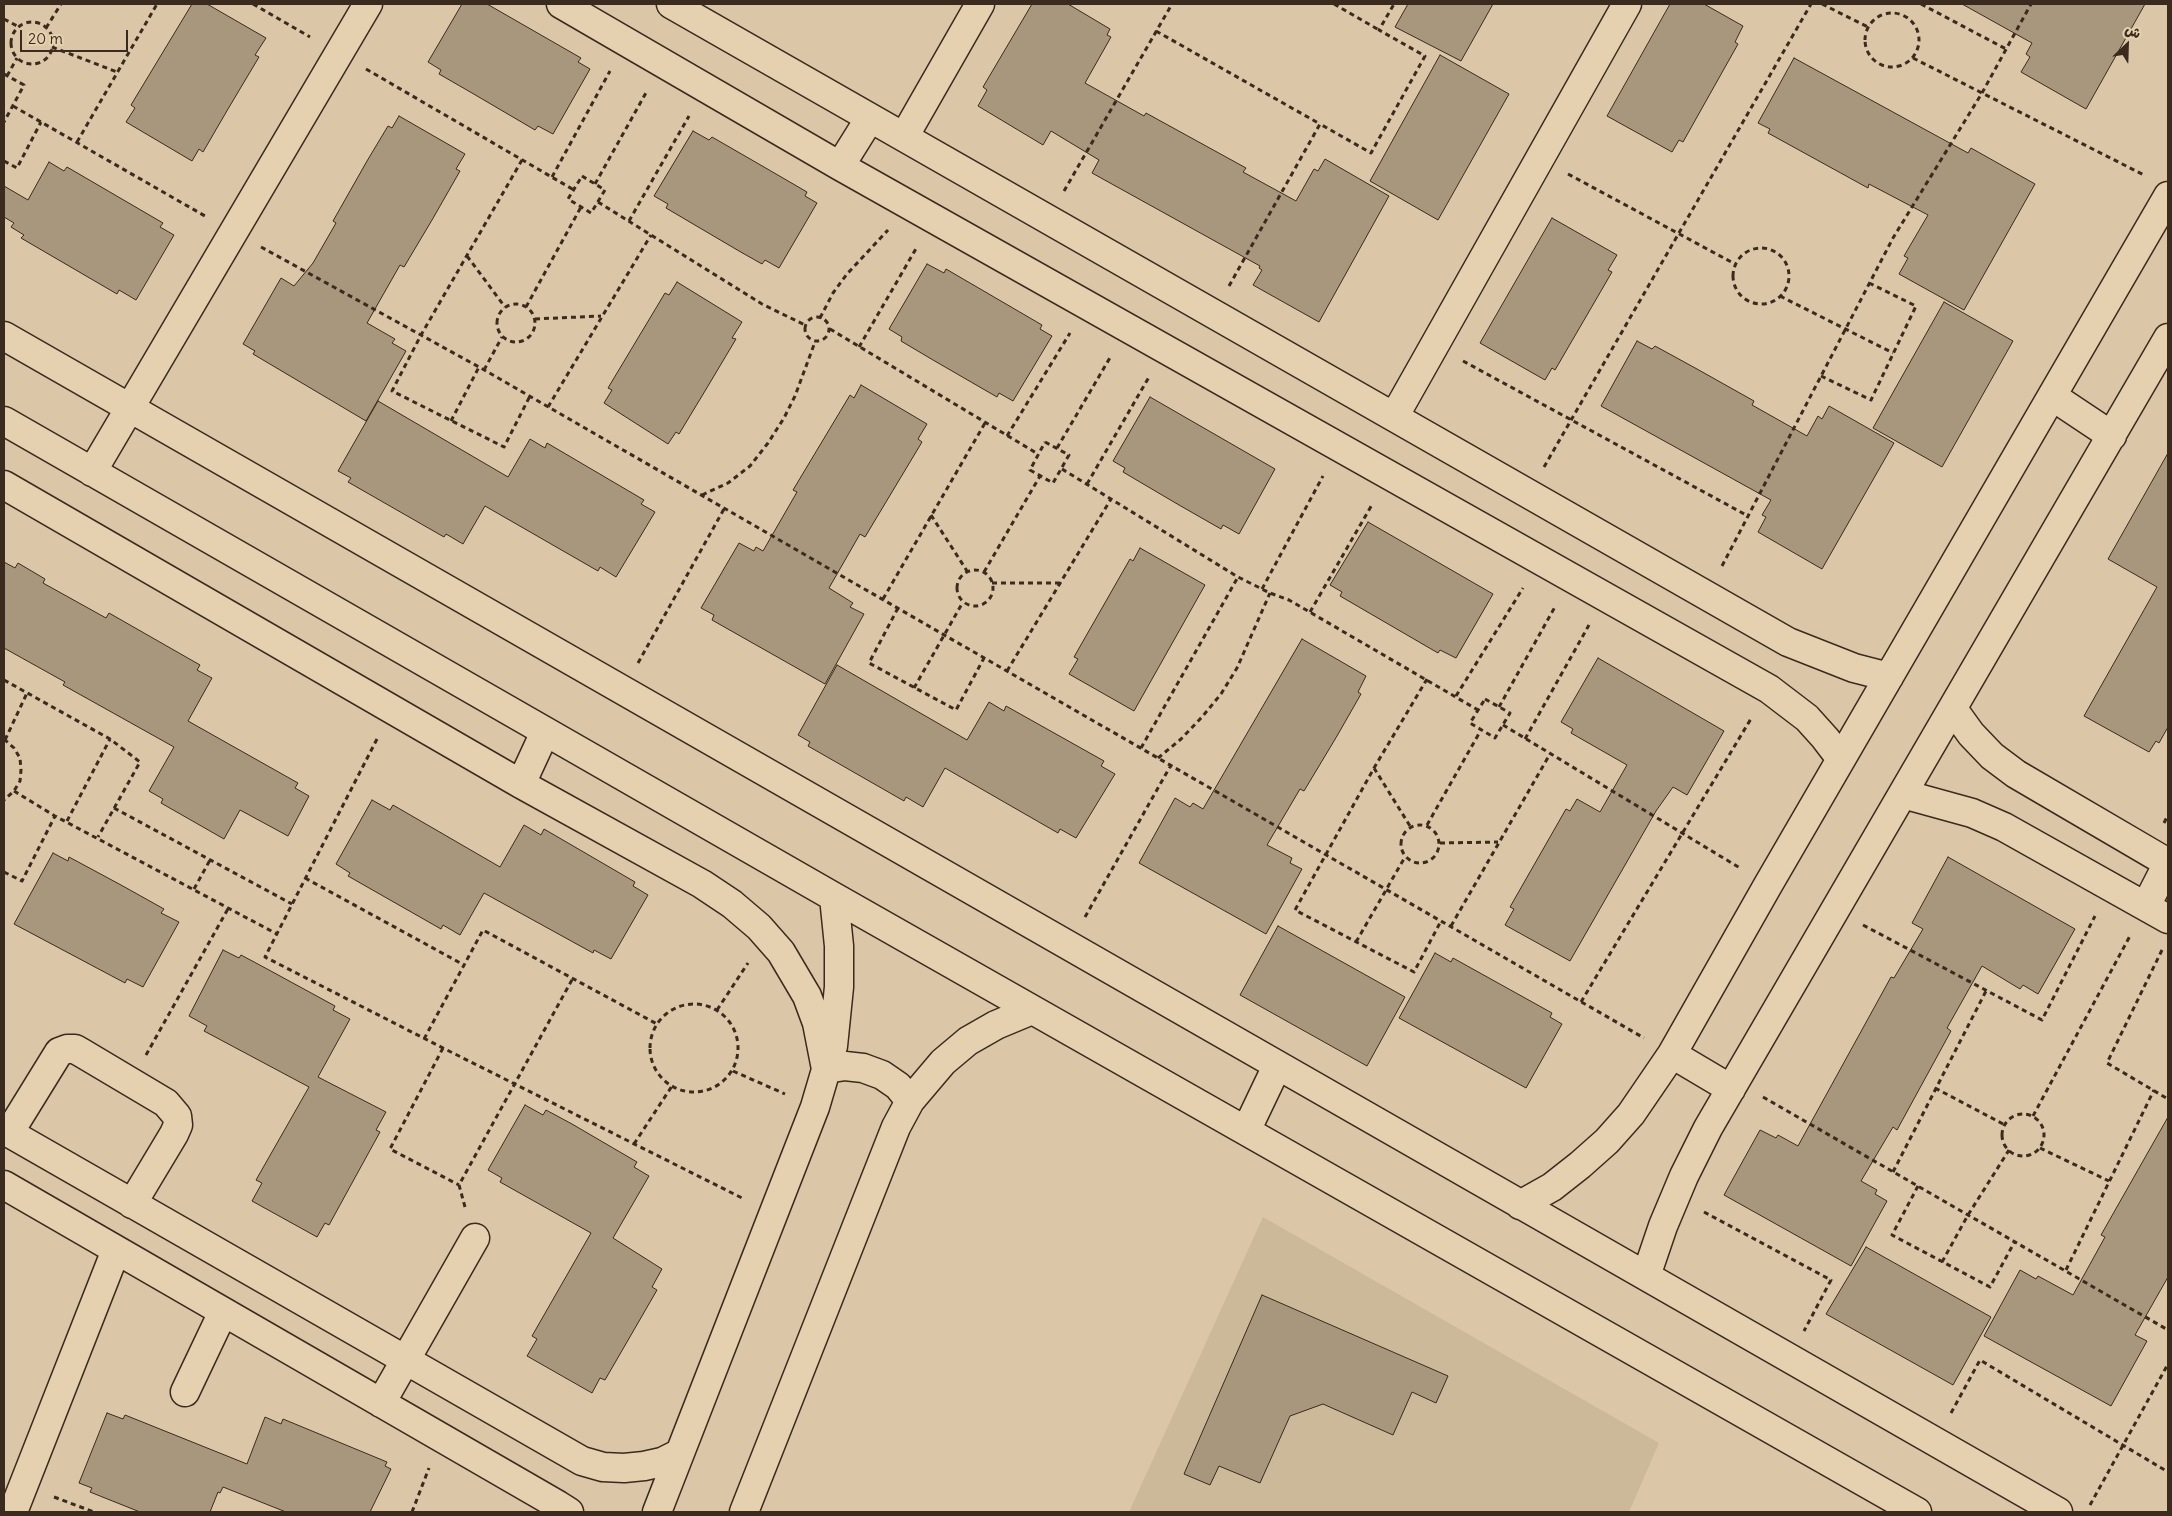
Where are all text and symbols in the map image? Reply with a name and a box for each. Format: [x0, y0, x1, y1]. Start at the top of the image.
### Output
scale bar [22, 20, 130, 52]
north arrow [2102, 20, 2152, 70]
text: ش [2122, 20, 2144, 43]
text: 20 m [28, 29, 63, 48]

